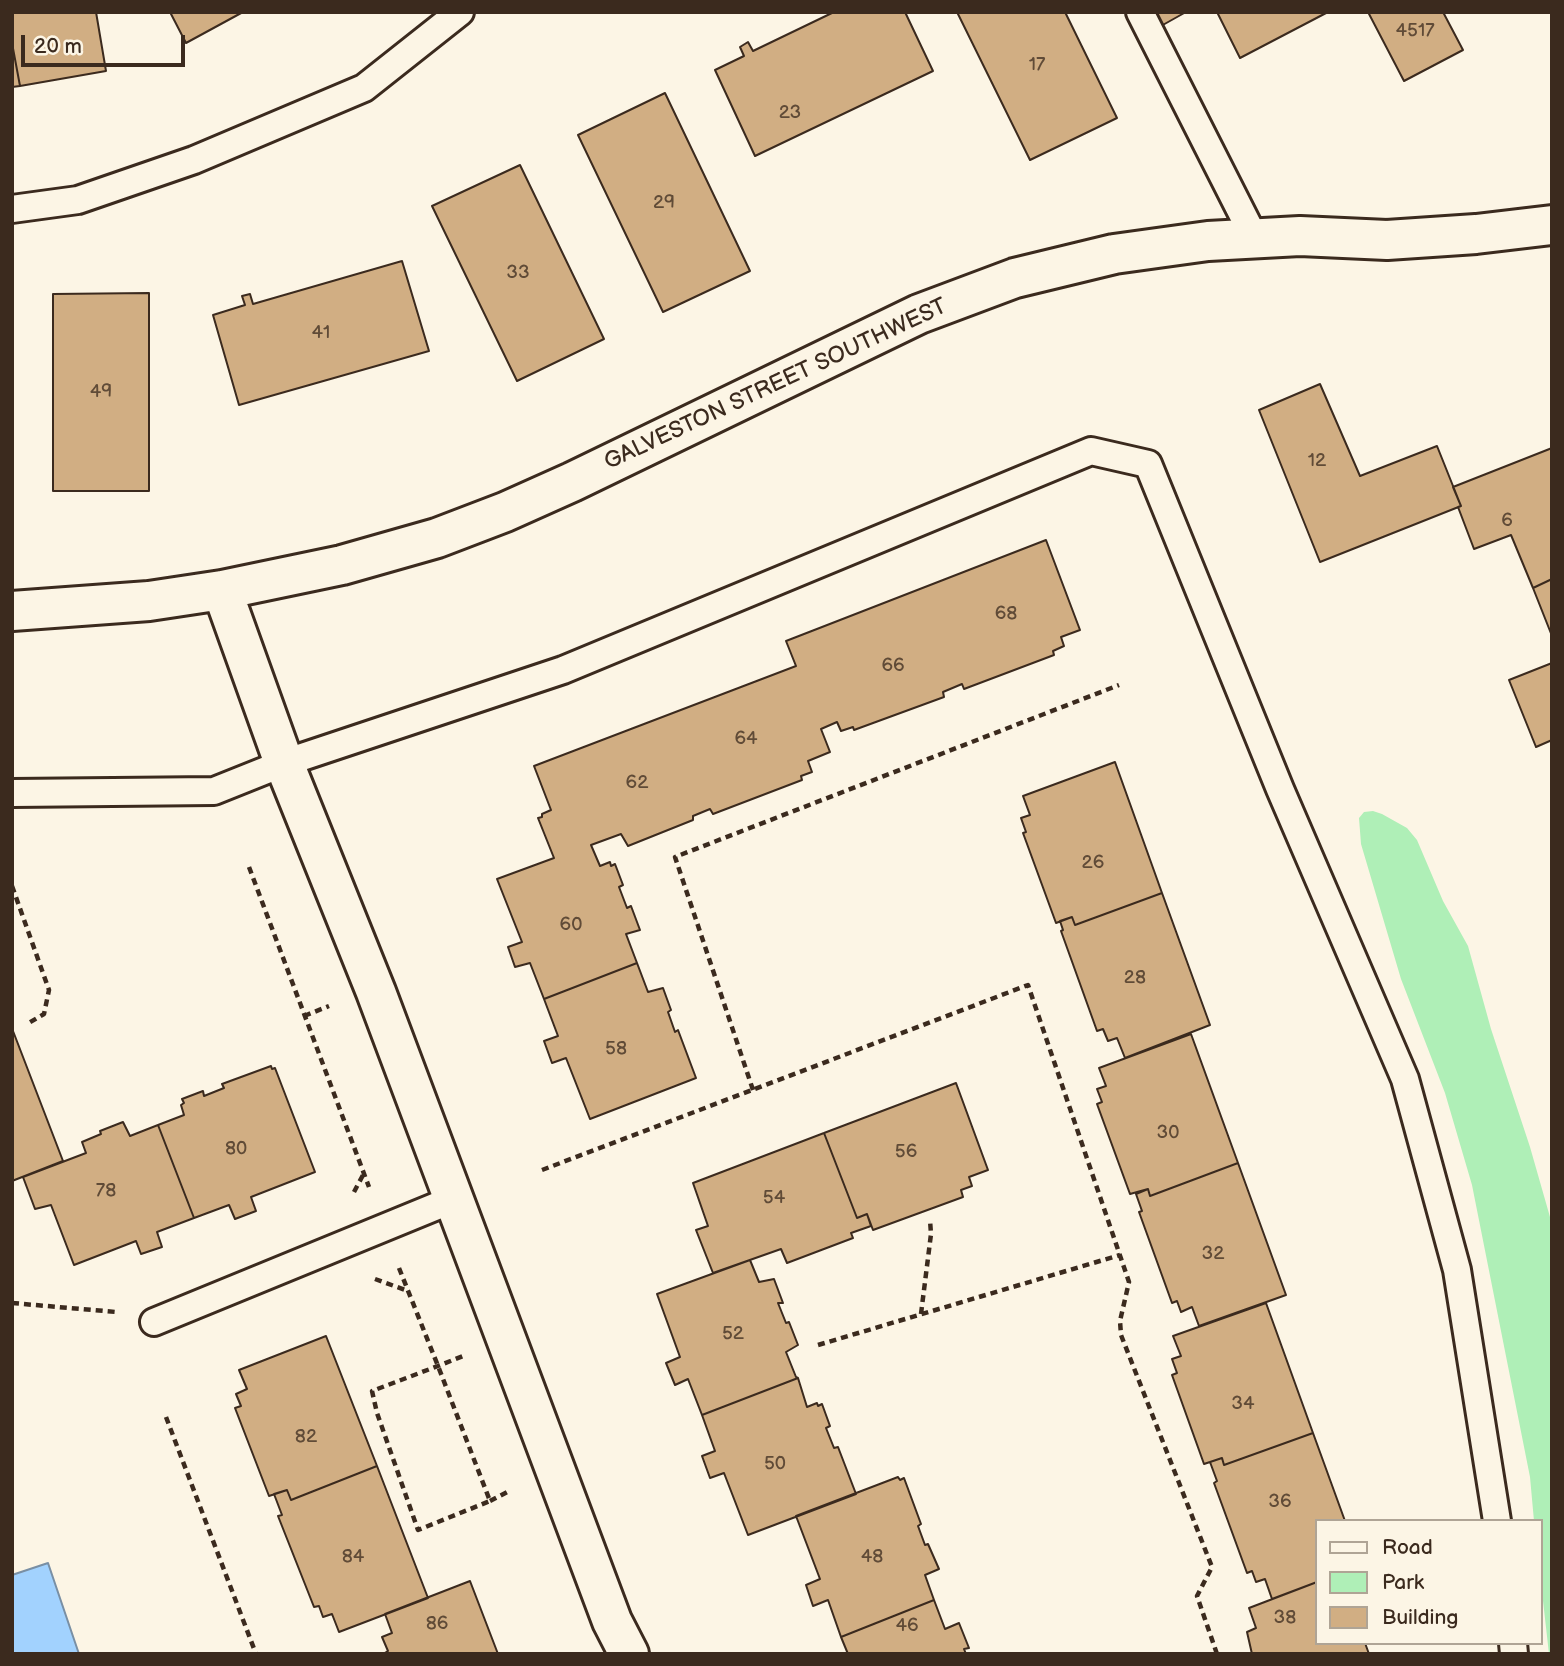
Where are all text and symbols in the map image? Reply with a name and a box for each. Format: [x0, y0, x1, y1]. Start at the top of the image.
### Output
house number: 4517 [1395, 20, 1435, 42]
scale bar [24, 21, 189, 65]
text: 20 m [34, 34, 82, 59]
house number: 17 [1029, 54, 1045, 76]
house number: 23 [779, 102, 801, 124]
house number: 29 [653, 192, 675, 214]
house number: 33 [506, 262, 530, 284]
street label: GALVESTON STREET SOUTHWEST [600, 293, 952, 477]
house number: 41 [312, 322, 330, 344]
house number: 49 [90, 381, 112, 403]
house number: 12 [1308, 450, 1326, 472]
house number: 6 [1501, 510, 1513, 532]
house number: 68 [995, 603, 1017, 625]
house number: 66 [881, 655, 905, 677]
house number: 64 [734, 728, 758, 750]
house number: 62 [626, 772, 648, 794]
house number: 26 [1082, 852, 1104, 874]
house number: 60 [560, 914, 582, 936]
house number: 28 [1124, 967, 1146, 989]
house number: 58 [605, 1038, 627, 1060]
house number: 30 [1157, 1122, 1179, 1144]
house number: 80 [225, 1138, 247, 1160]
house number: 56 [895, 1141, 917, 1163]
house number: 78 [96, 1180, 116, 1202]
house number: 54 [763, 1187, 785, 1209]
house number: 32 [1202, 1243, 1224, 1265]
house number: 52 [722, 1323, 744, 1345]
house number: 34 [1231, 1393, 1255, 1415]
house number: 82 [295, 1426, 317, 1448]
house number: 50 [764, 1453, 786, 1475]
house number: 36 [1268, 1491, 1292, 1513]
legend [1316, 1519, 1543, 1645]
text: Road [1382, 1535, 1433, 1560]
house number: 84 [342, 1546, 364, 1568]
house number: 48 [861, 1546, 883, 1568]
text: Park [1382, 1570, 1424, 1595]
text: Building [1382, 1605, 1458, 1630]
house number: 38 [1274, 1607, 1296, 1629]
house number: 86 [426, 1613, 448, 1635]
house number: 46 [895, 1615, 919, 1637]

